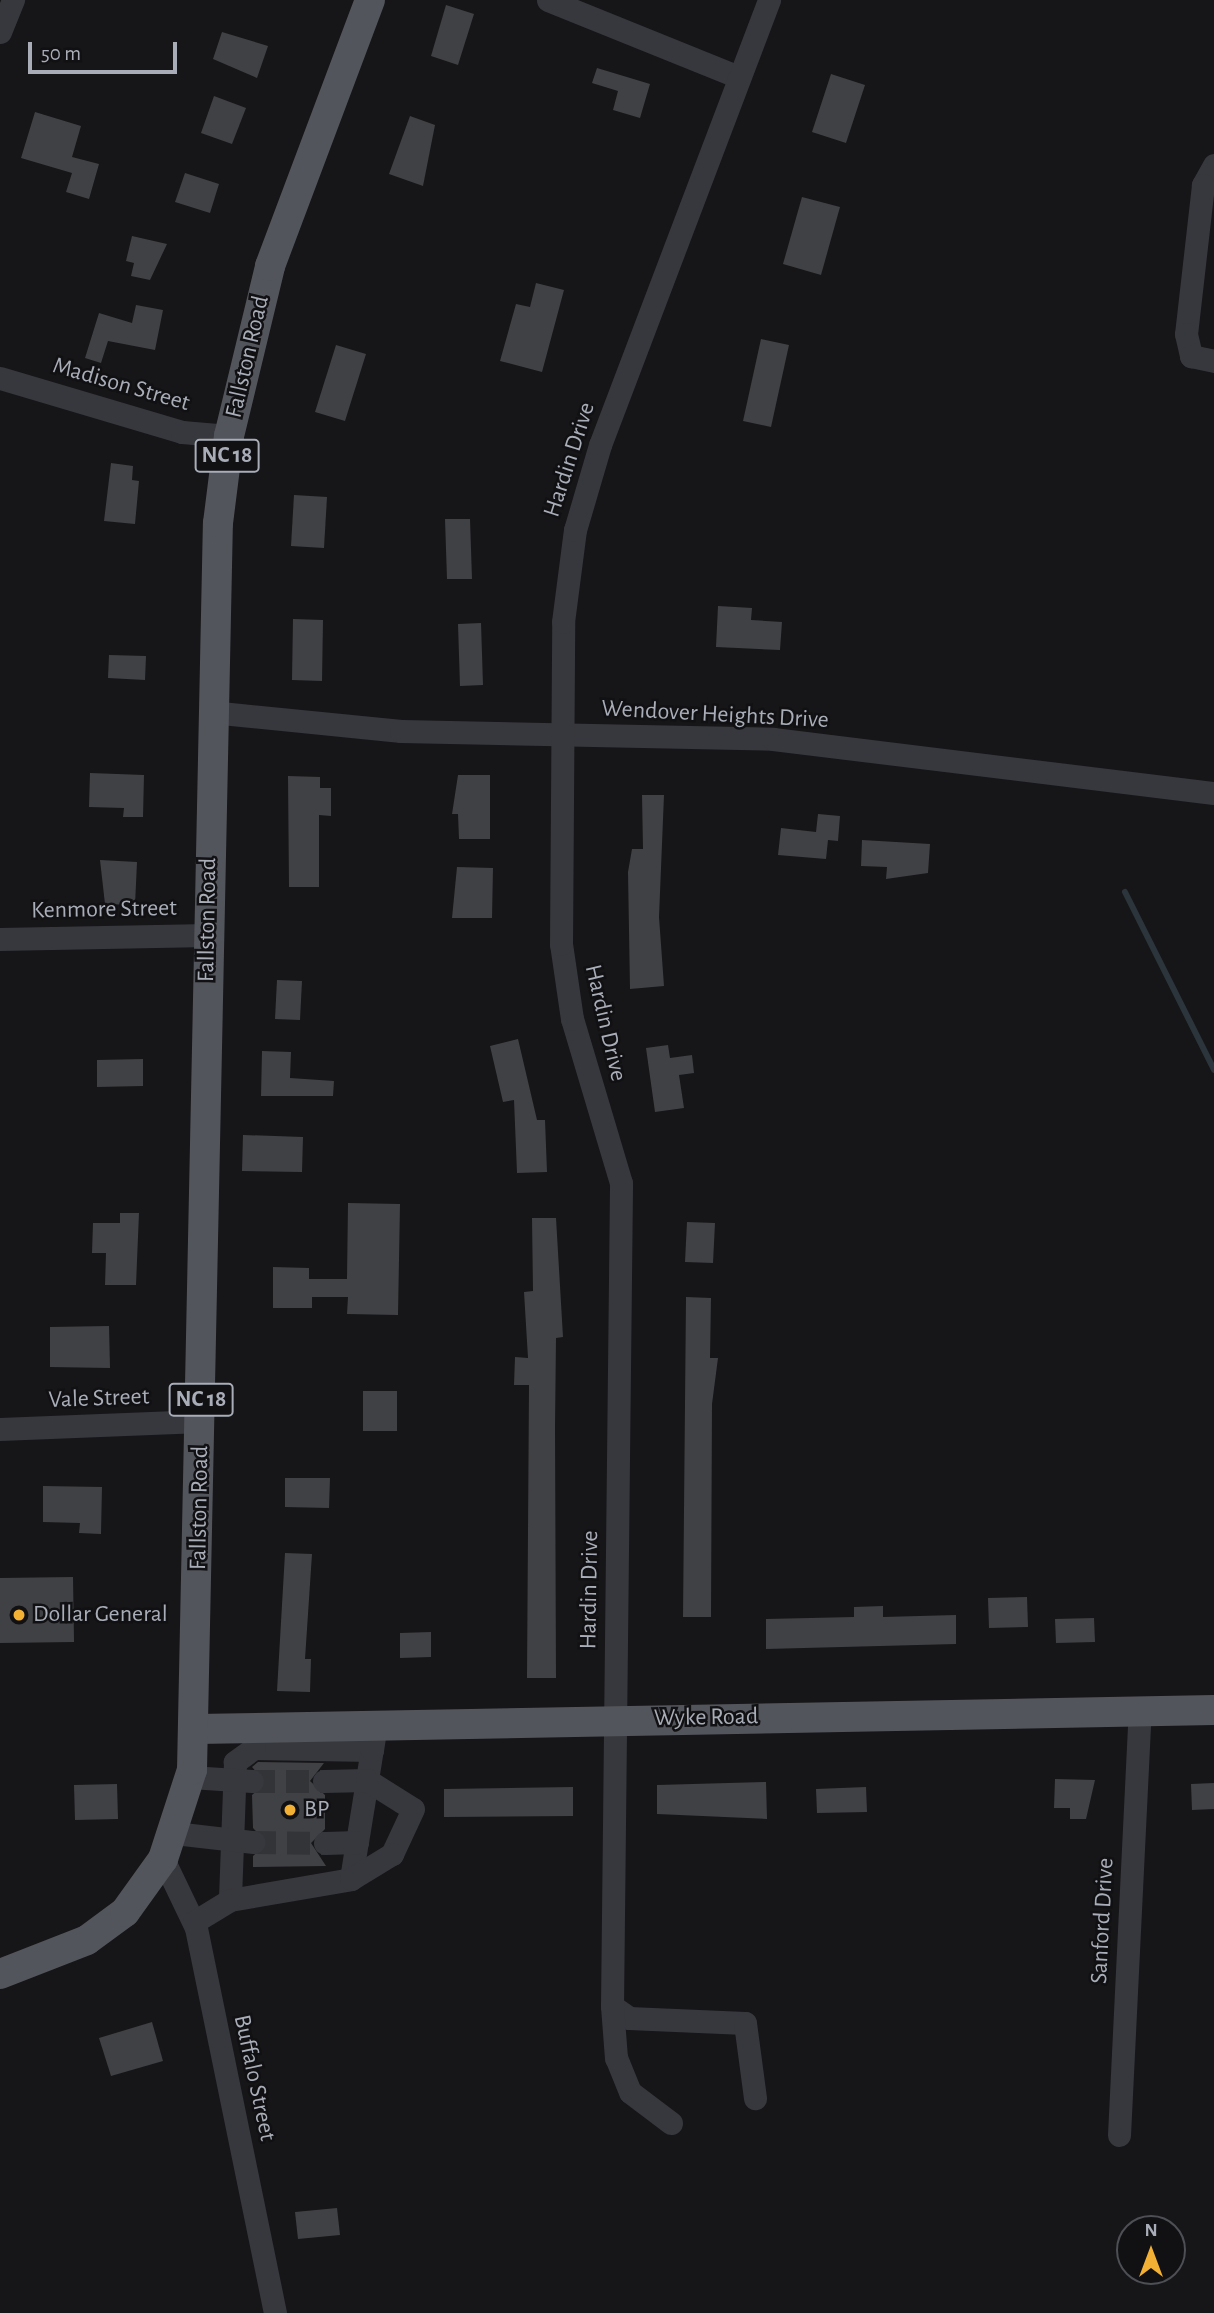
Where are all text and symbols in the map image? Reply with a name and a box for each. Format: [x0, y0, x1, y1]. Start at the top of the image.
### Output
scale bar [32, 28, 180, 72]
text: 50 m [41, 43, 81, 64]
street label: Fallston Road [220, 293, 276, 421]
street label: Madison Street [49, 352, 193, 418]
street label: Hardin Drive [538, 399, 602, 521]
road number: NC 18 [194, 436, 260, 476]
street label: Wendover Heights Drive [601, 695, 829, 735]
street label: Fallston Road [193, 858, 223, 982]
street label: Kenmore Street [31, 894, 177, 926]
street label: Hardin Drive [578, 962, 632, 1084]
road number: NC 18 [168, 1380, 234, 1420]
street label: Vale Street [48, 1383, 150, 1415]
street label: Fallston Road [185, 1446, 215, 1570]
street label: Hardin Drive [575, 1530, 605, 1650]
place label: Dollar General [33, 1601, 168, 1629]
marker: Dollar General [11, 1607, 27, 1623]
street label: Wyke Road [654, 1703, 758, 1733]
place label: BP [304, 1796, 329, 1824]
marker: BP [282, 1802, 298, 1818]
street label: Sanford Drive [1085, 1857, 1121, 1985]
street label: Buffalo Street [227, 2012, 281, 2144]
north arrow [1116, 2215, 1186, 2285]
text: N [1144, 2221, 1158, 2240]

